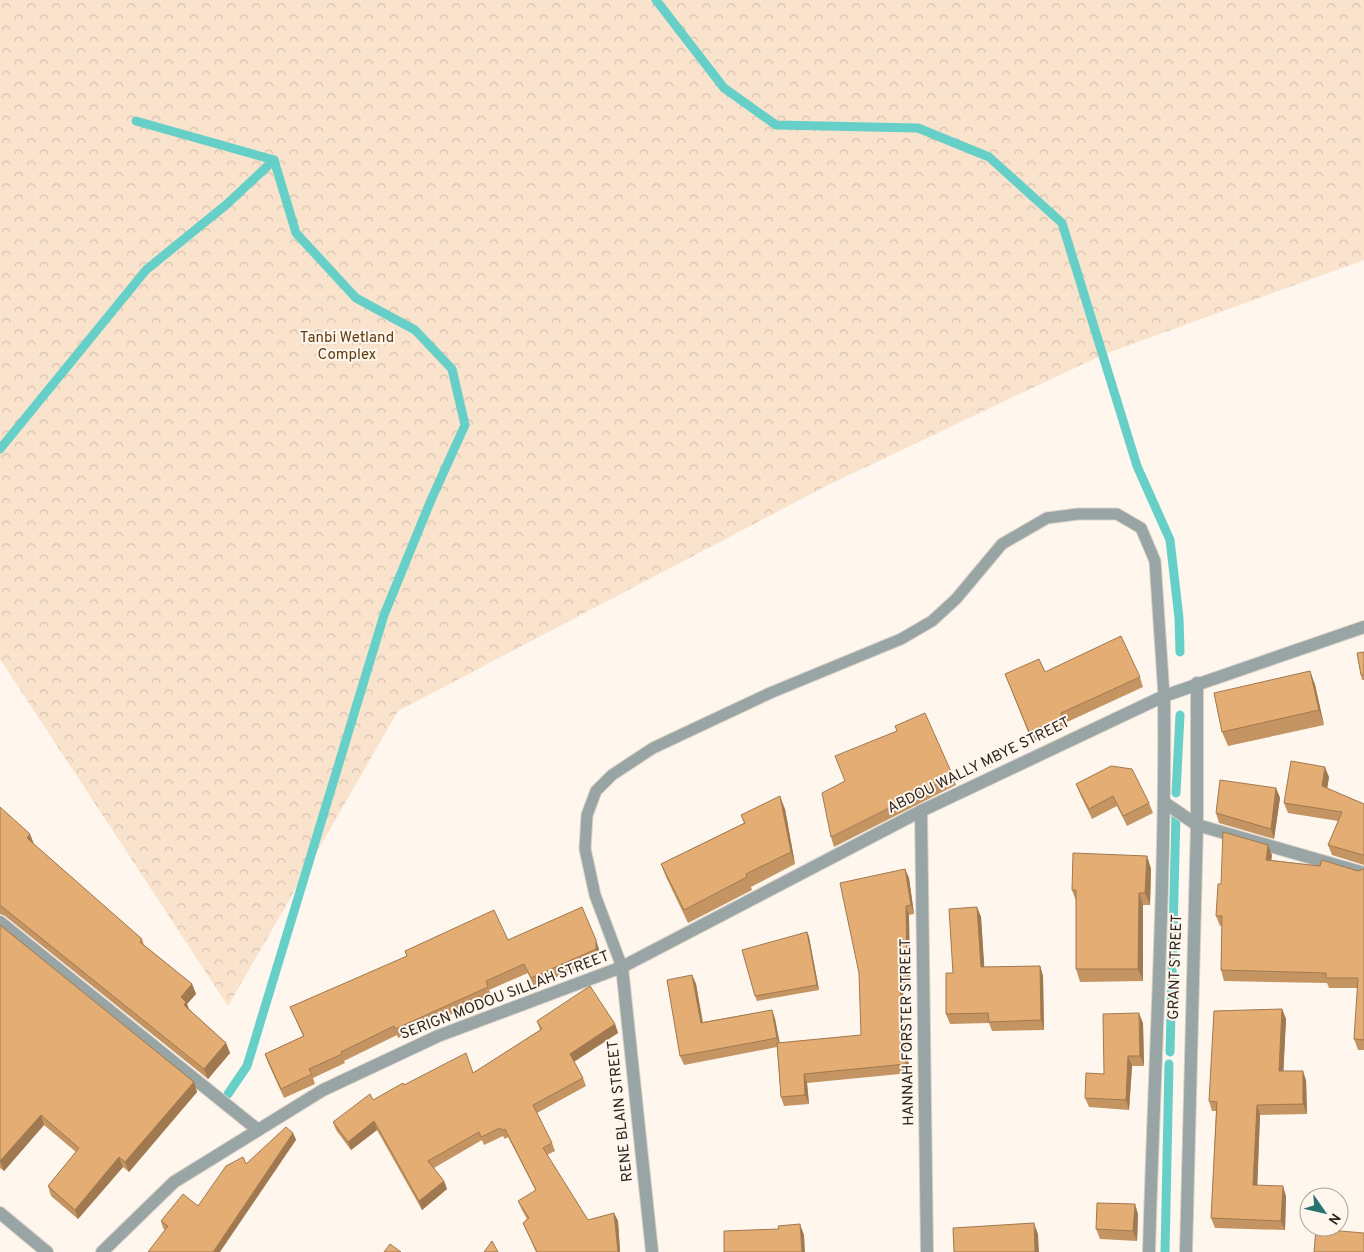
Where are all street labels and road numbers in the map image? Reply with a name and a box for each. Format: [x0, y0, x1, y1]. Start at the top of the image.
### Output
street label: ABDOU WALLY MBYE STREET [885, 713, 1073, 819]
street label: GRANT STREET [1165, 914, 1187, 1020]
street label: HANNAH FORSTER STREET [897, 938, 919, 1126]
street label: SERIGN MODOU SILLAH STREET [398, 947, 612, 1045]
street label: RENE BLAIN STREET [604, 1039, 638, 1183]

